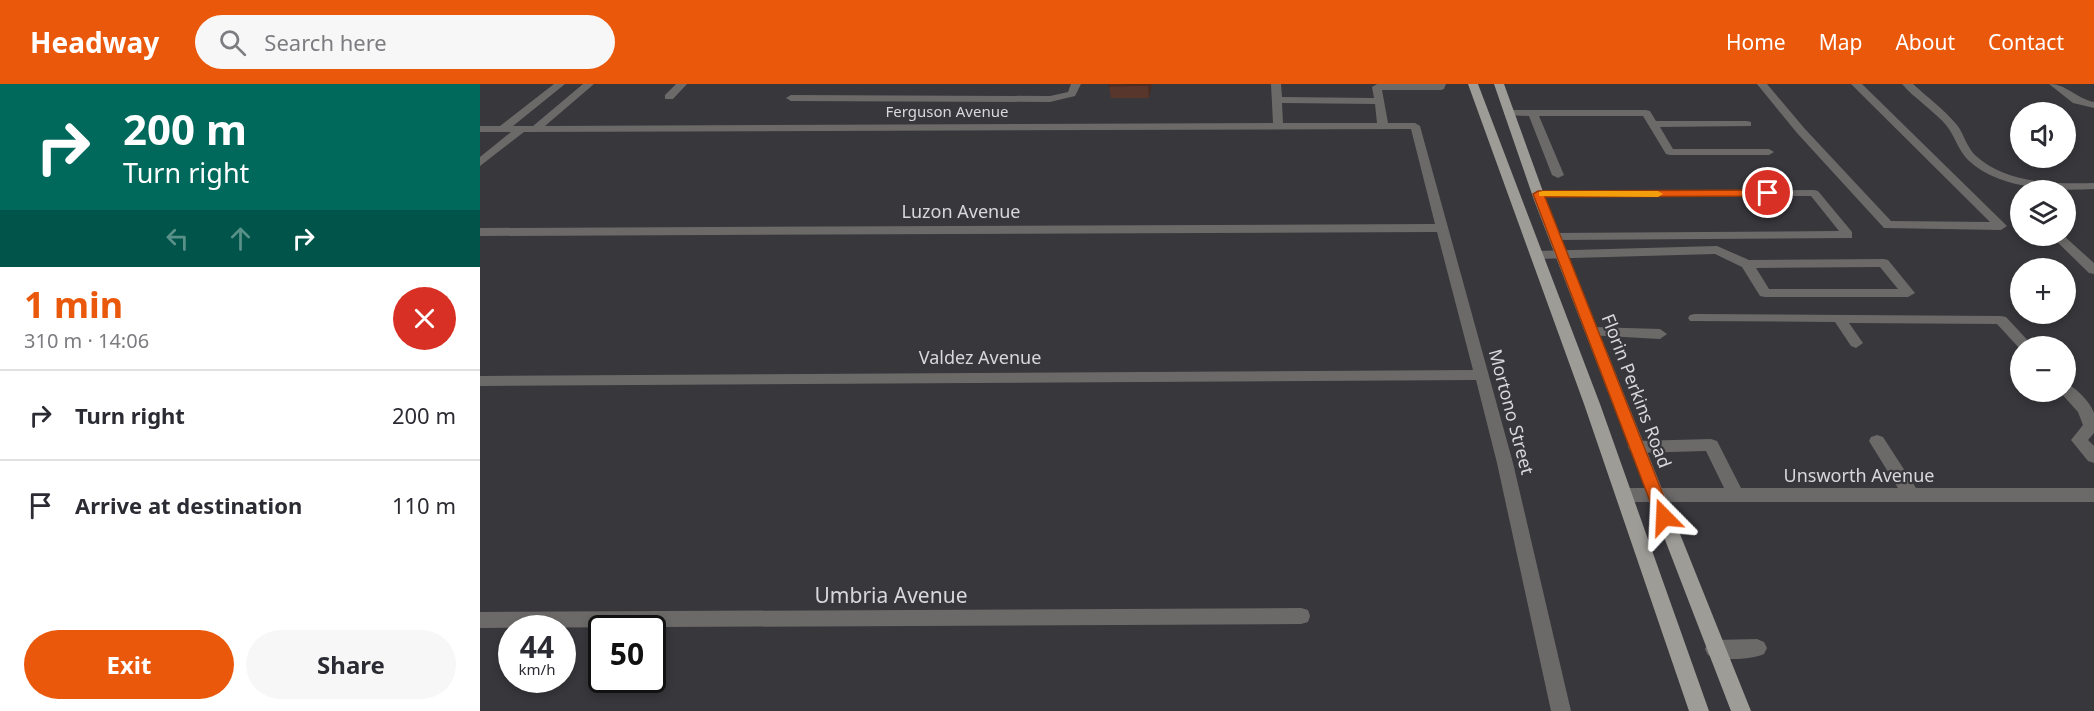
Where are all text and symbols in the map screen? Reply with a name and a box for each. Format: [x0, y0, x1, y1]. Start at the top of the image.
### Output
search box [195, 15, 615, 69]
text: Headway [30, 23, 159, 61]
icon: search [216, 26, 249, 59]
text: Search here [264, 27, 387, 57]
text: Home [1726, 28, 1786, 56]
text: Map [1819, 28, 1862, 56]
text: About [1895, 28, 1955, 56]
text: Contact [1988, 28, 2064, 56]
text: 200 m [123, 100, 247, 157]
street label: Ferguson Avenue [886, 101, 1008, 121]
map controls [2010, 102, 2076, 402]
button: sound [2010, 102, 2076, 168]
icon: right [24, 108, 102, 186]
text: Turn right [123, 154, 249, 191]
pin [1742, 167, 1793, 218]
icon: arrive [1751, 176, 1784, 209]
button: layers [2010, 180, 2076, 246]
street label: Luzon Avenue [902, 199, 1020, 223]
icon: left [161, 222, 194, 255]
icon: ahead [224, 222, 257, 255]
icon: right [287, 222, 320, 255]
button: + [2010, 258, 2076, 324]
text: 1 min [24, 280, 123, 329]
button: close [393, 287, 456, 350]
street label: Florin Perkins Road [1596, 310, 1677, 471]
text: 310 m · 14:06 [24, 327, 149, 354]
button: − [2010, 336, 2076, 402]
street label: Valdez Avenue [919, 345, 1041, 369]
street label: Mortono Street [1484, 346, 1540, 478]
icon: right [24, 399, 57, 432]
text: Turn right [75, 400, 185, 430]
text: 200 m [392, 400, 456, 430]
street label: Unsworth Avenue [1784, 463, 1934, 487]
position arrow [1632, 485, 1696, 549]
icon: arrive [24, 489, 57, 522]
text: Arrive at destination [75, 490, 302, 520]
text: 110 m [392, 490, 456, 520]
street label: Umbria Avenue [815, 581, 967, 609]
speed limit sign: 50 [588, 615, 666, 693]
text: 44 [520, 626, 554, 667]
button: Exit [24, 630, 234, 699]
button: Share [246, 630, 456, 699]
text: km/h [519, 659, 555, 679]

